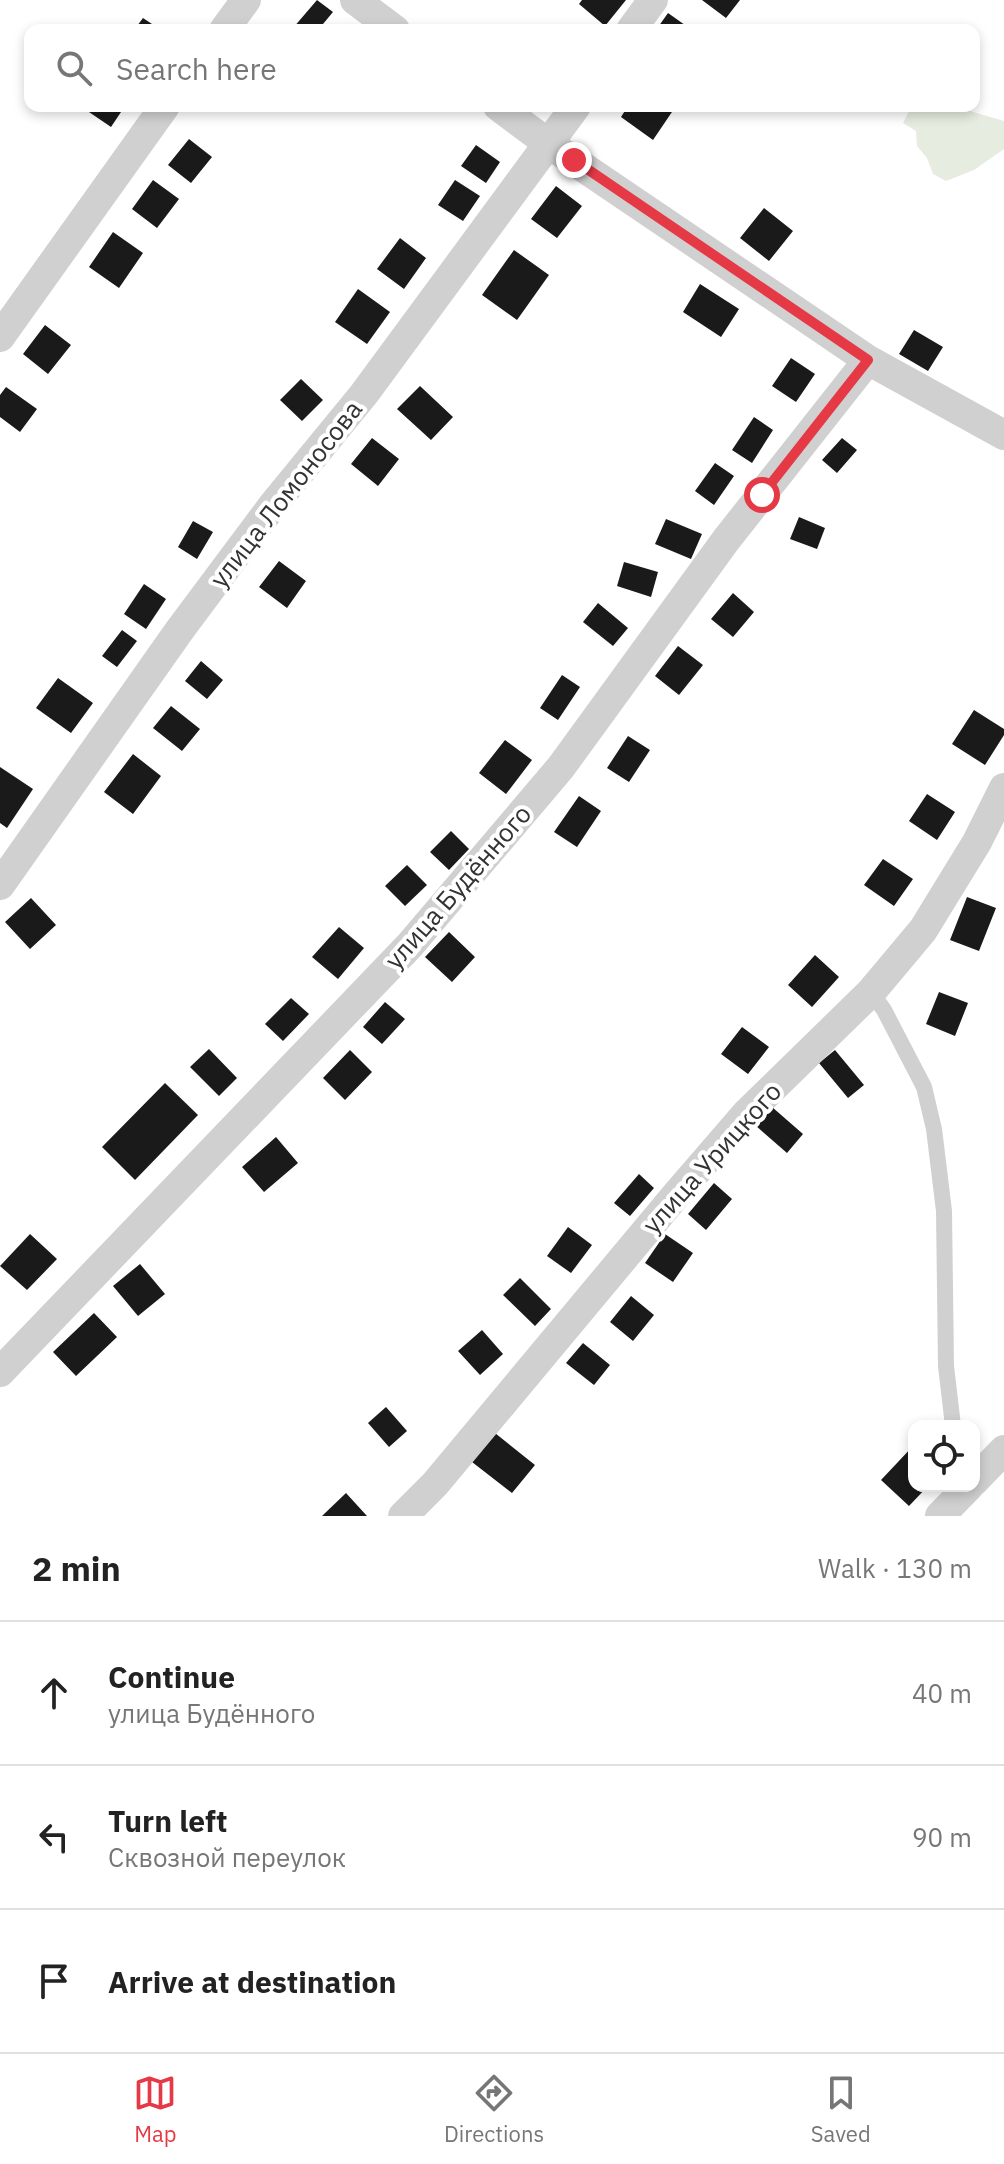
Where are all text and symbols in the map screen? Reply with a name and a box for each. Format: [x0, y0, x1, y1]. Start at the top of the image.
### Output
search box [24, 24, 980, 112]
icon: search [52, 46, 96, 90]
text: Search here [116, 49, 277, 88]
route end [556, 142, 592, 178]
street label: улица Ломоносова [201, 393, 369, 594]
route start [744, 477, 780, 513]
street label: улица Будённого [376, 797, 538, 976]
street label: улица Урицкого [634, 1074, 788, 1240]
map controls [908, 1420, 980, 1492]
button: locate [908, 1420, 980, 1492]
text: 2 min [32, 1546, 121, 1590]
text: Walk · 130 m [818, 1551, 972, 1585]
text: Continue [108, 1657, 235, 1696]
icon: ahead [32, 1671, 76, 1715]
text: 40 m [912, 1676, 972, 1710]
text: улица Будённого [108, 1696, 315, 1730]
text: Turn left [108, 1801, 227, 1840]
icon: left [32, 1815, 76, 1859]
text: 90 m [912, 1820, 972, 1854]
text: Сквозной переулок [108, 1840, 346, 1874]
icon: arrive [32, 1959, 76, 2003]
text: Arrive at destination [108, 1962, 396, 2001]
tab: Map [133, 2071, 177, 2148]
tab: Directions [444, 2071, 544, 2148]
tab: Saved [811, 2071, 871, 2148]

